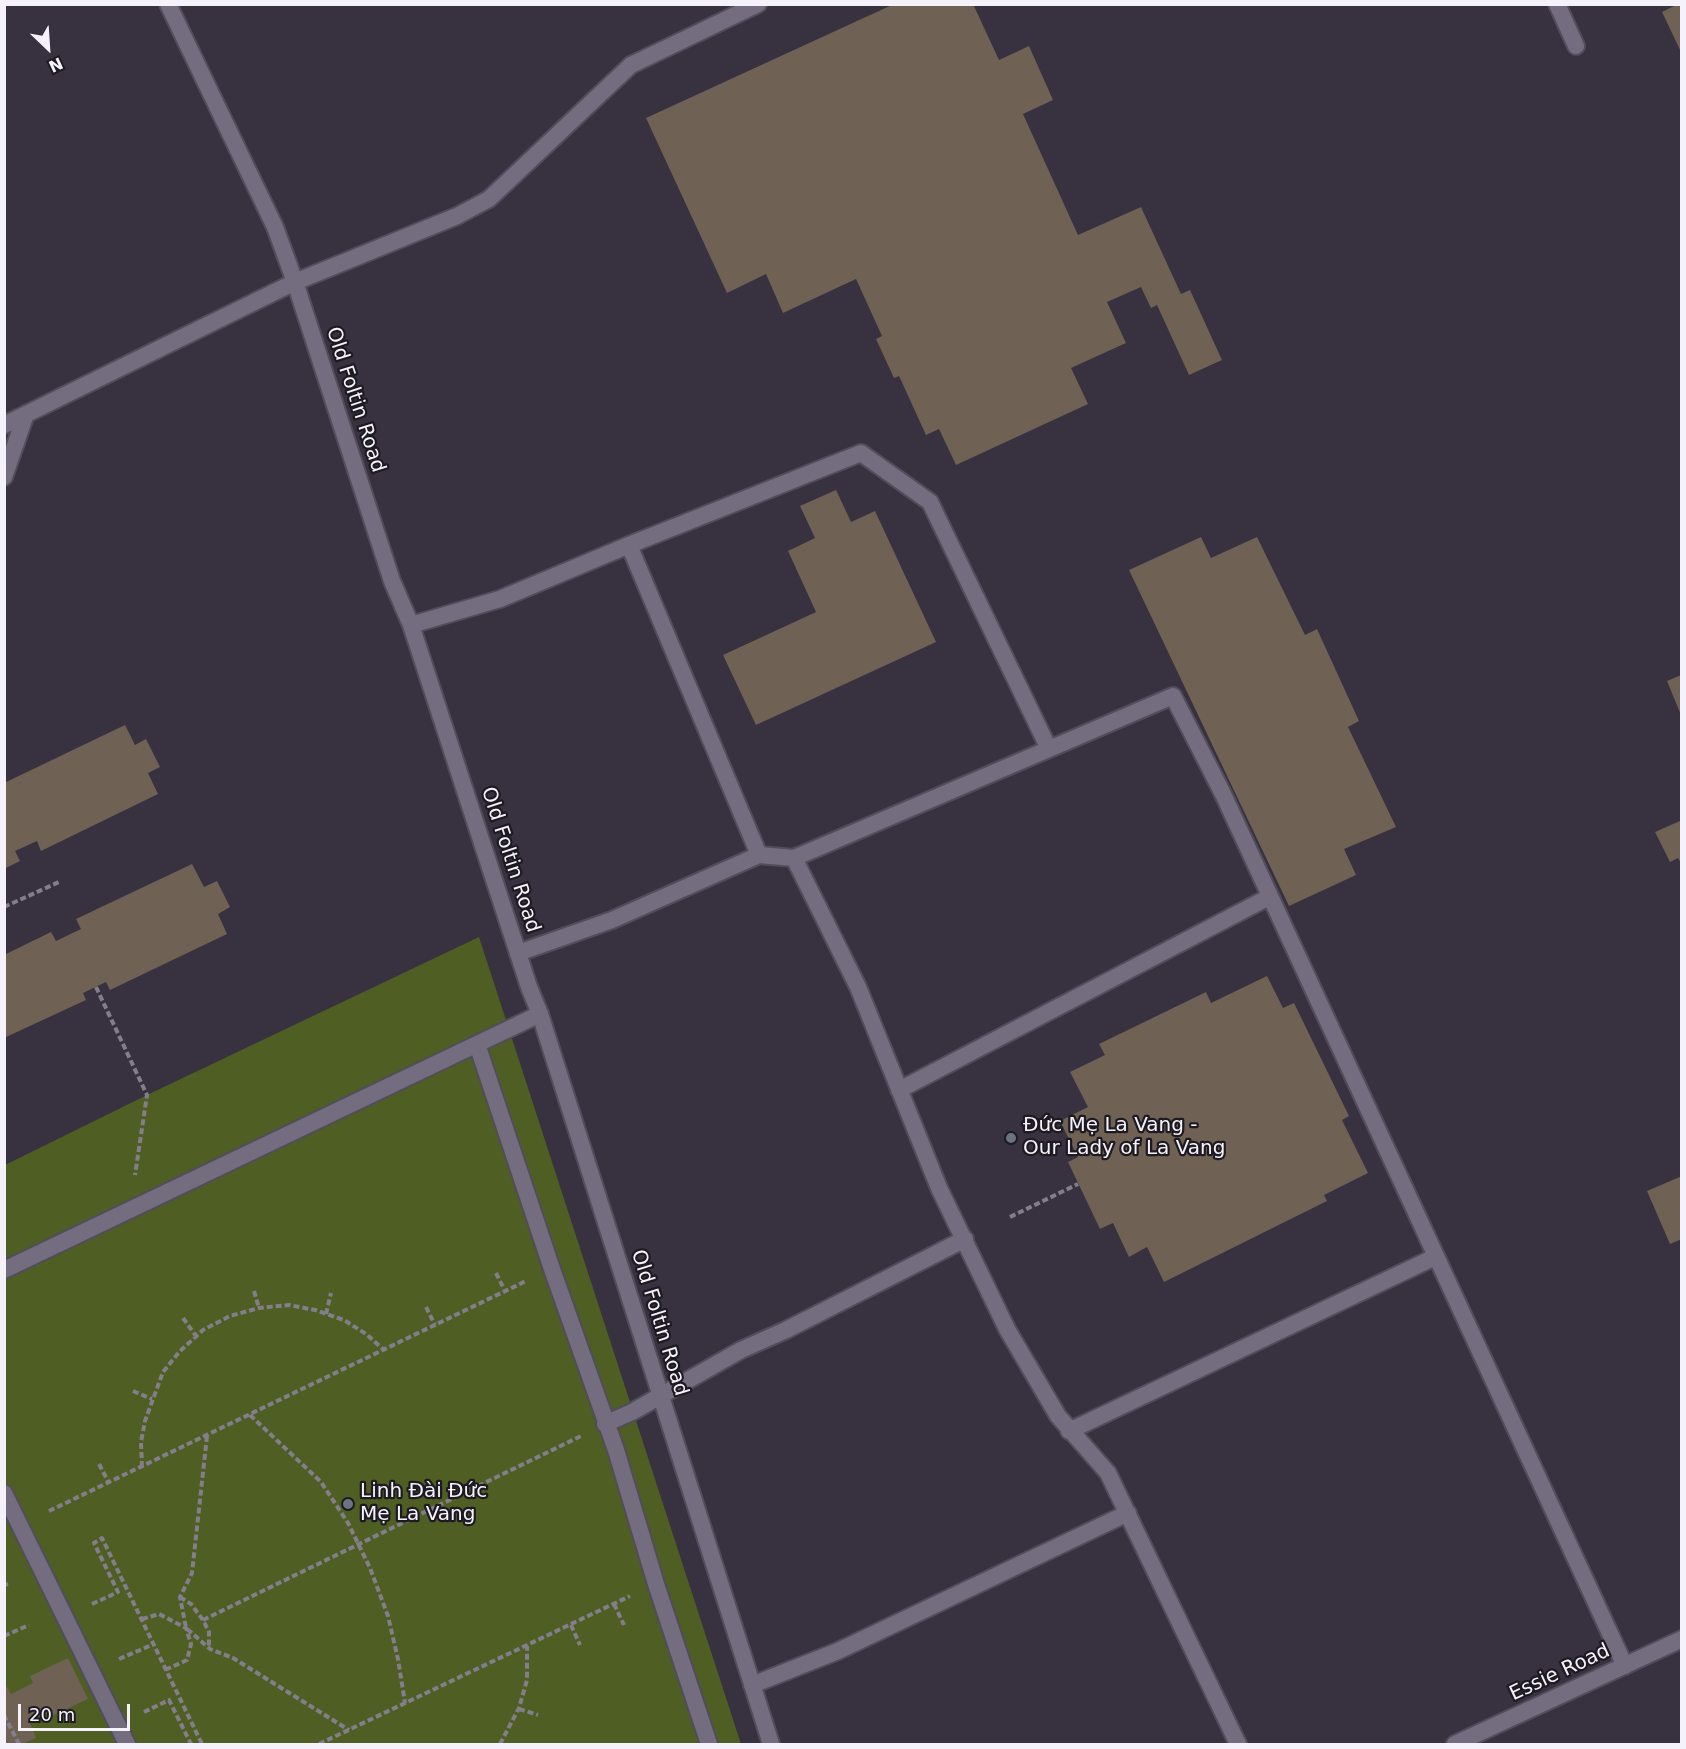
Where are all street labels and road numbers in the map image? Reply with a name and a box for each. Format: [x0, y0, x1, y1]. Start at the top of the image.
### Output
street label: Old Foltin Road [320, 324, 390, 476]
street label: Old Foltin Road [475, 784, 545, 936]
street label: Old Foltin Road [625, 1247, 693, 1399]
street label: Essie Road [1506, 1639, 1614, 1707]

